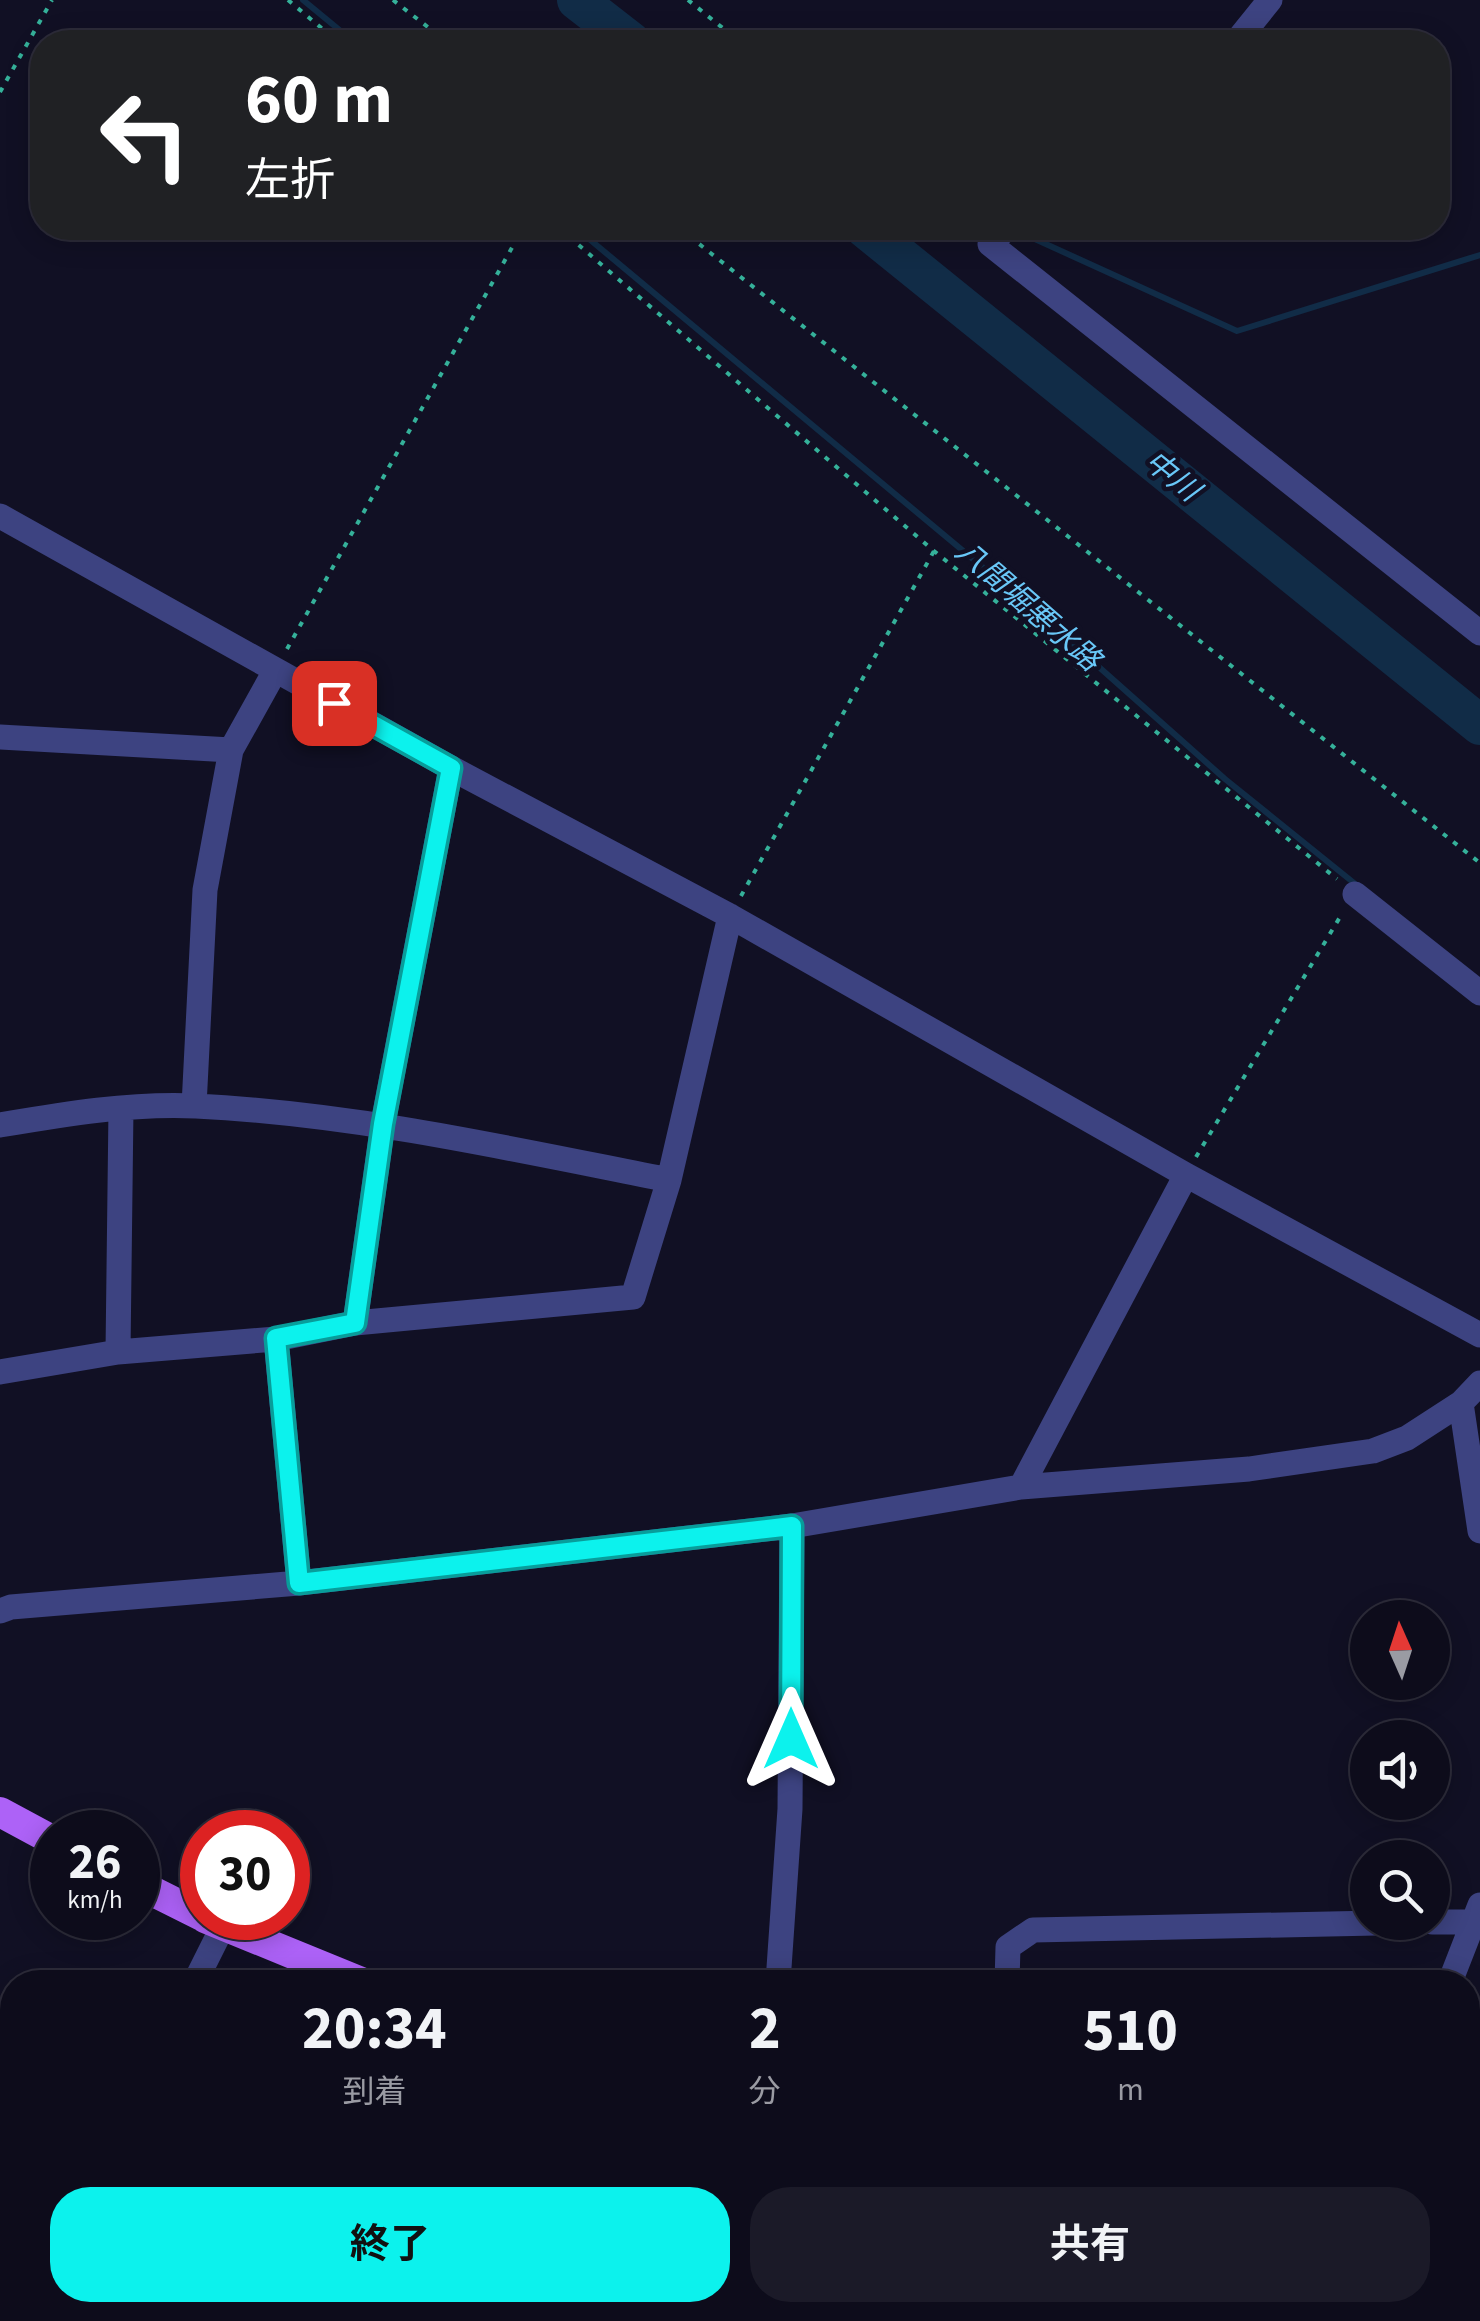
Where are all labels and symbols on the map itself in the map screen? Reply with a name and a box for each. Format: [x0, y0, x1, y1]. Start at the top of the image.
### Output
water label: 中川 [1135, 440, 1211, 513]
water label: 八間堀悪水路 [946, 531, 1112, 683]
pin [292, 661, 377, 746]
north arrow [1350, 1600, 1450, 1700]
position arrow [739, 1687, 843, 1791]
speed limit sign: 30 [180, 1810, 310, 1940]

